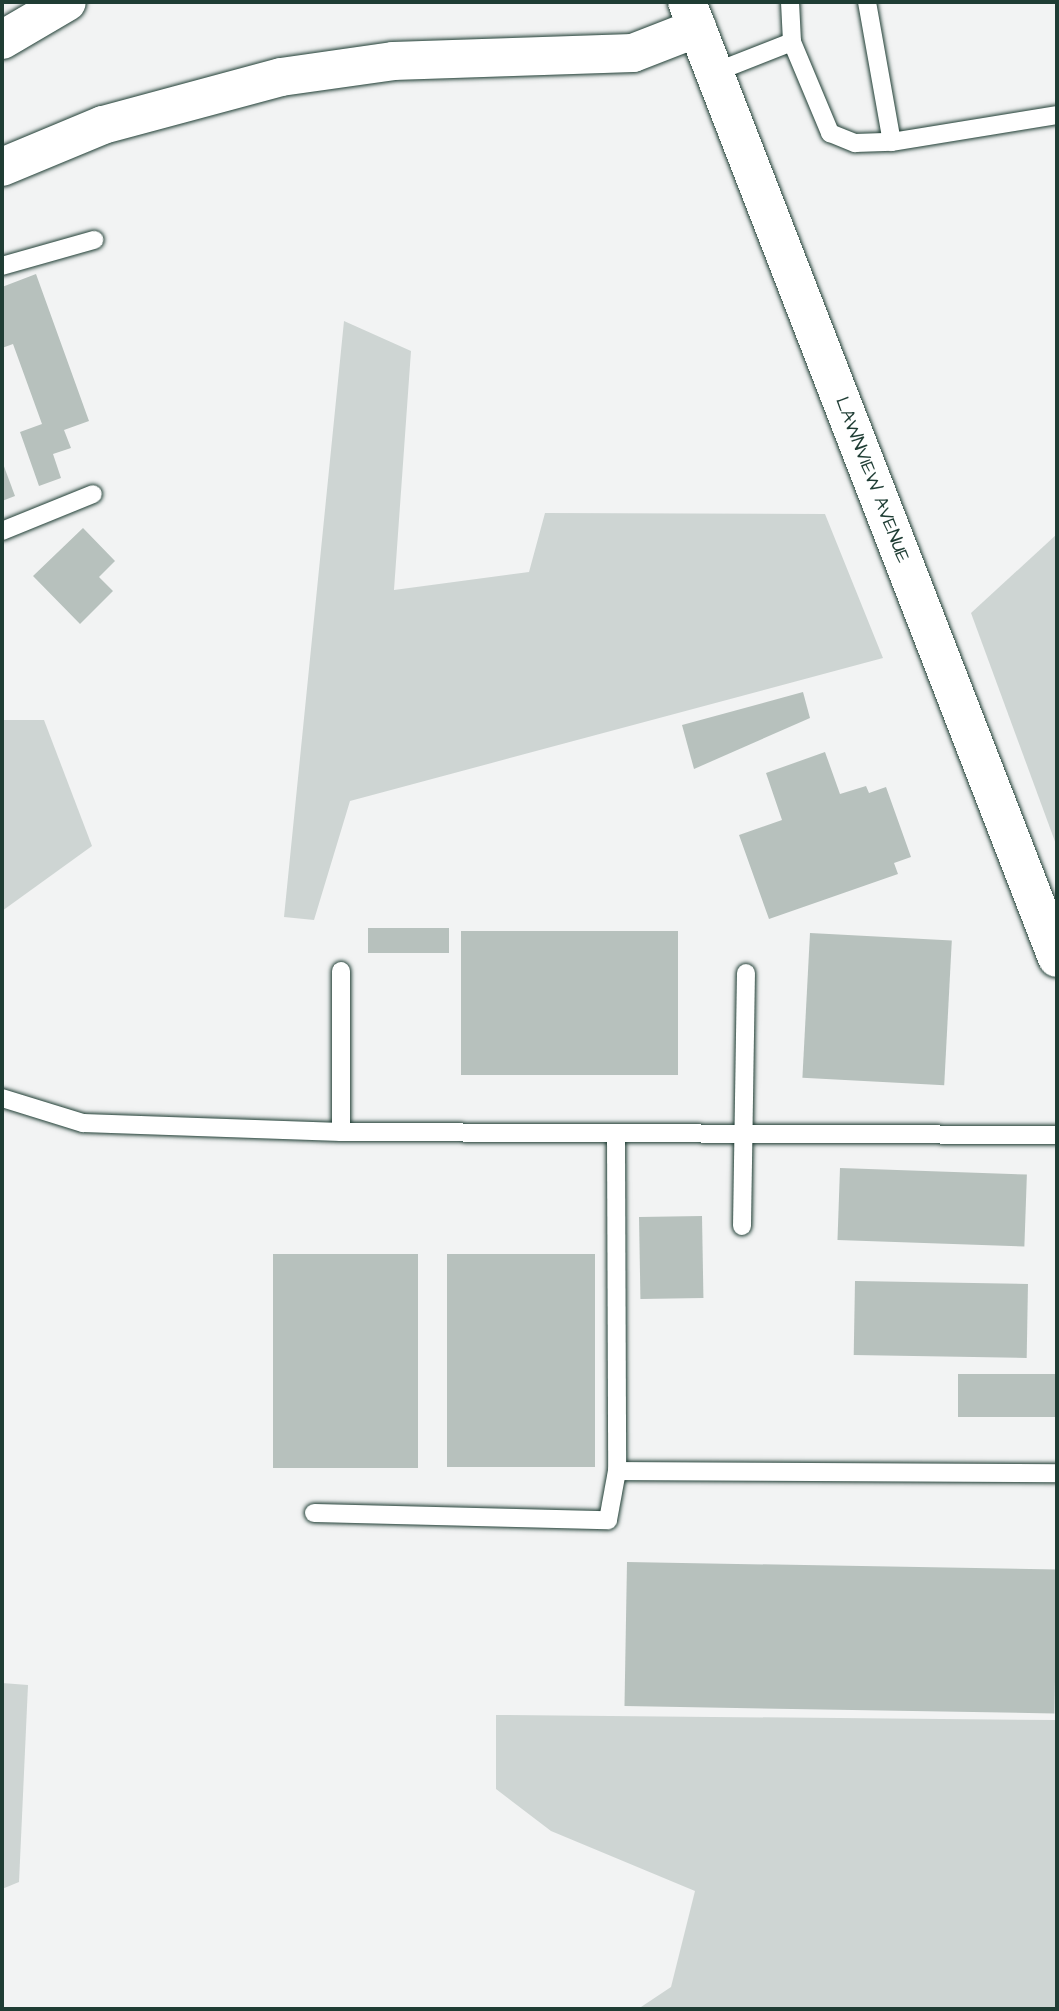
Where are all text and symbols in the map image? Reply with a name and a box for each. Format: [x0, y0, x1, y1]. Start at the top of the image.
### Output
street label: LAWNVIEW AVENUE [830, 394, 914, 566]

